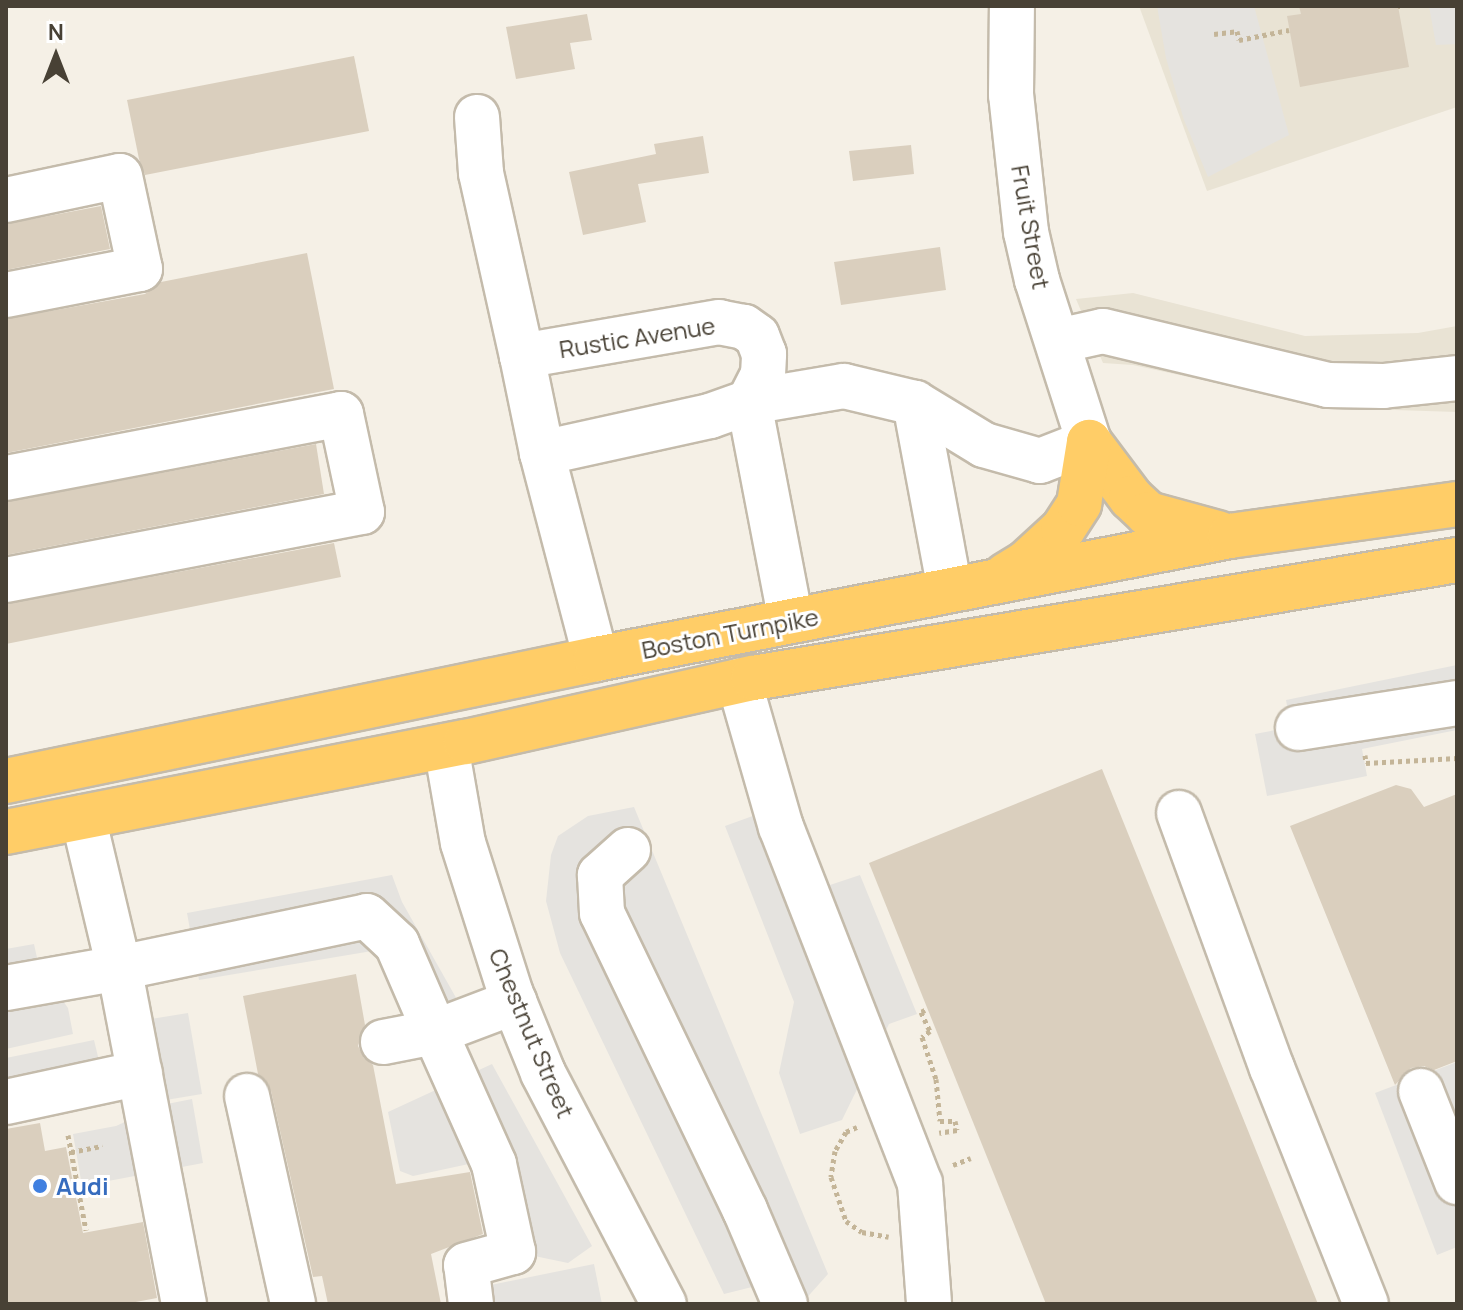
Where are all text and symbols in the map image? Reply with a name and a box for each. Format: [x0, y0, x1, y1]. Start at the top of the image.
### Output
north arrow [16, 16, 96, 96]
text: N [48, 17, 64, 47]
street label: Fruit Street [1006, 163, 1056, 291]
street label: Rustic Avenue [557, 310, 717, 364]
street label: Boston Turnpike [639, 602, 821, 664]
street label: Chestnut Street [483, 944, 581, 1122]
place label: Audi [56, 1172, 109, 1200]
marker: Audi [31, 1177, 49, 1195]

